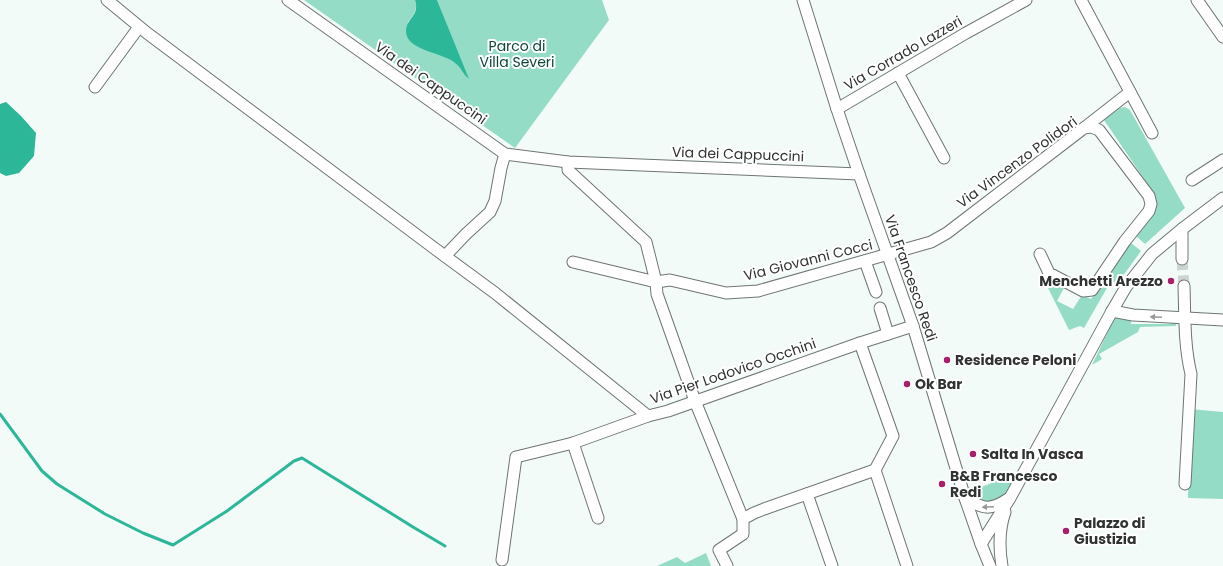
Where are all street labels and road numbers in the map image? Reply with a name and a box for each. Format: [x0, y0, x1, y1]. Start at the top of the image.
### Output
street label: Via Corrado Lazzeri [840, 11, 966, 95]
street label: Via dei Cappuccini [371, 37, 491, 129]
street label: Via Vincenzo Polidori [953, 112, 1081, 212]
street label: Via dei Cappuccini [671, 142, 805, 166]
street label: Via Francesco Redi [880, 212, 942, 344]
street label: Via Giovanni Cocci [742, 234, 874, 286]
street label: Via Pier Lodovico Occhini [647, 333, 819, 409]

